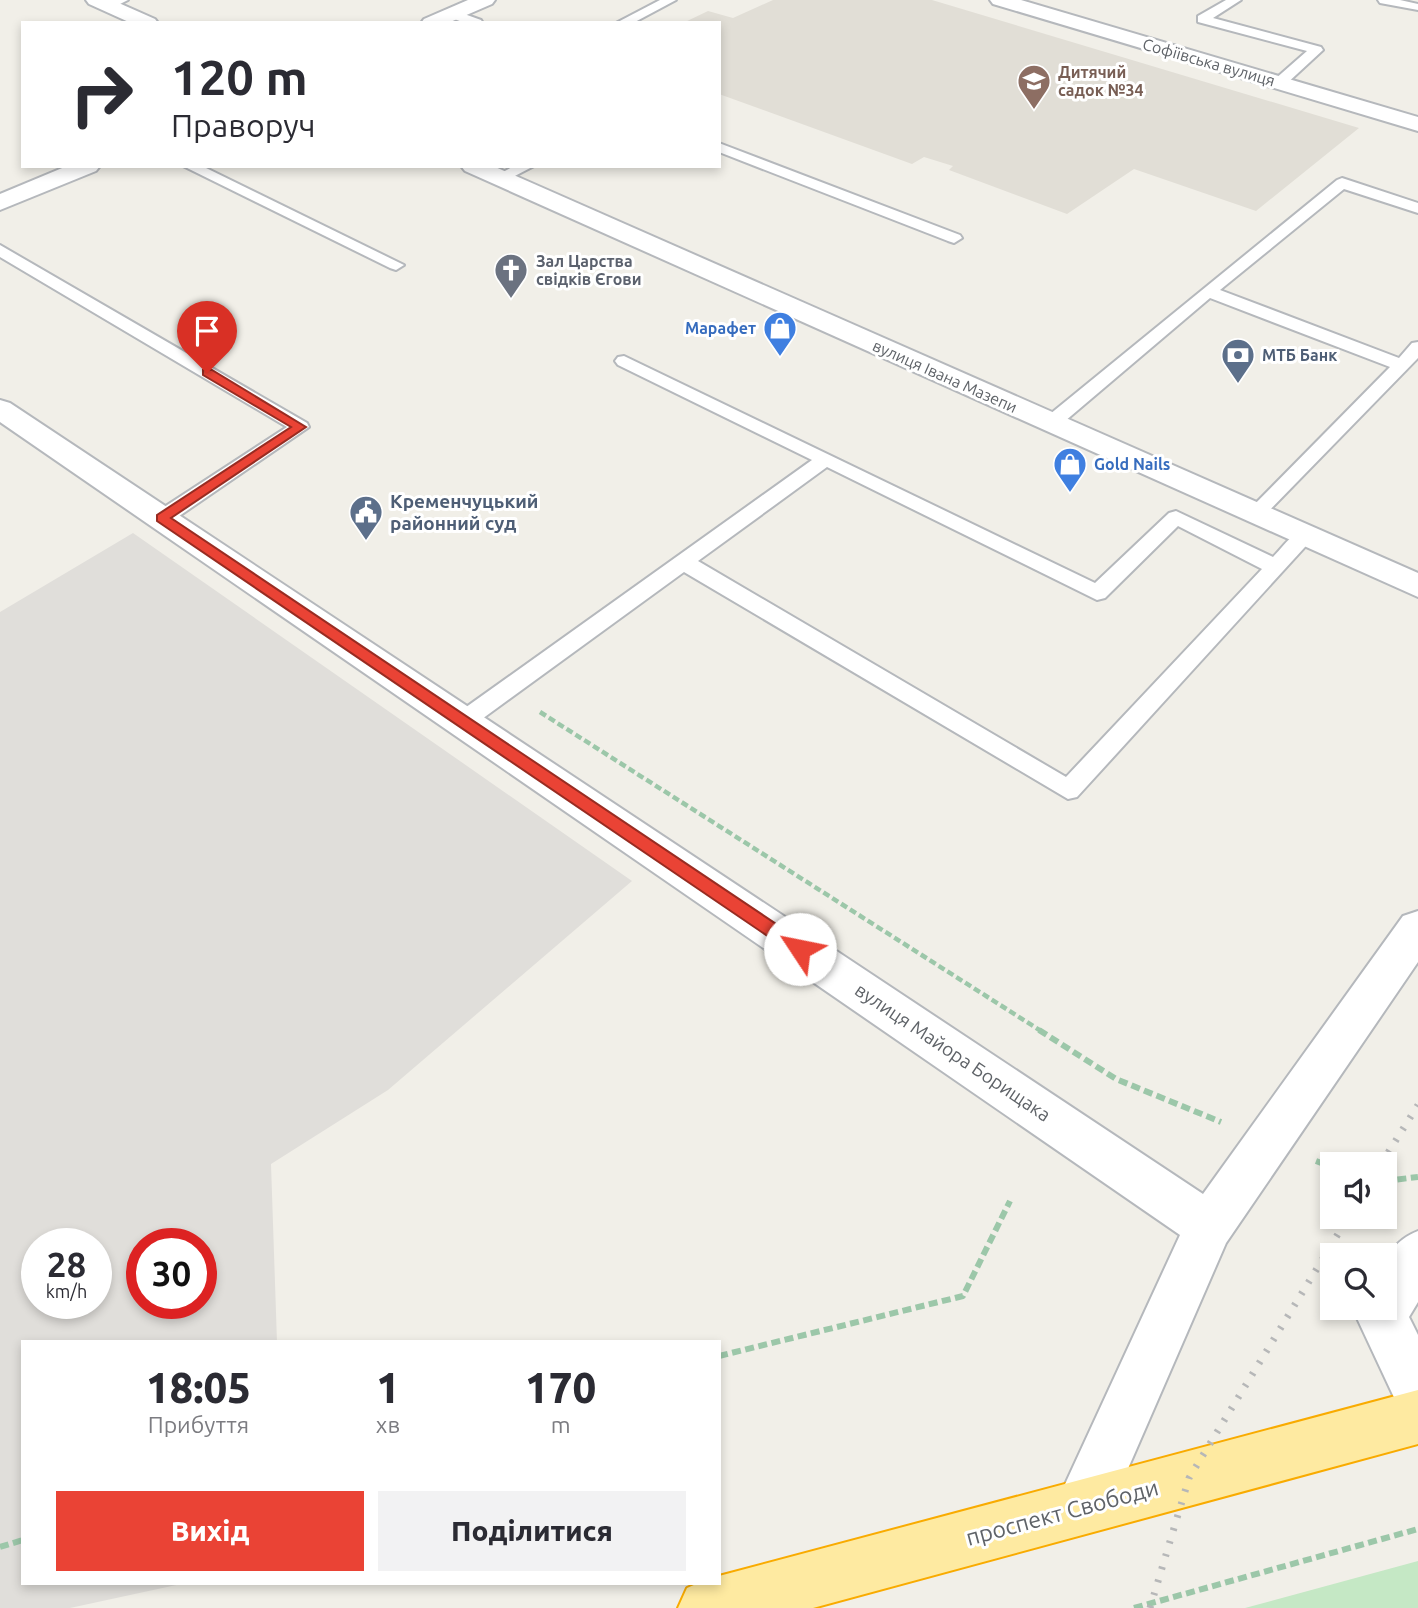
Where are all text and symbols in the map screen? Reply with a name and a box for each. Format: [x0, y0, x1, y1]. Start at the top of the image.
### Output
street label: Софіївська вулиця [1141, 34, 1277, 90]
icon: right [56, 49, 147, 140]
text: 120 m [171, 49, 308, 104]
school or university icon: Дитячий садок №34 [1015, 62, 1053, 111]
place label: Дитячий садок №34 [1058, 63, 1143, 99]
text: Праворуч [171, 107, 316, 143]
church icon: Зал Царства свідків Єгови [492, 251, 530, 300]
place label: Зал Царства свідків Єгови [536, 252, 641, 288]
pin [177, 301, 237, 373]
shop icon: Марафет [761, 309, 799, 358]
icon: arrive [188, 312, 226, 350]
place label: Марафет [685, 319, 756, 337]
street label: вулиця Івана Мазепи [870, 336, 1020, 416]
bank icon: МТБ Банк [1219, 336, 1257, 385]
place label: МТБ Банк [1262, 346, 1337, 364]
shop icon: Gold Nails [1051, 445, 1089, 494]
place label: Gold Nails [1094, 455, 1170, 473]
place label: Кременчуцький районний суд [390, 490, 538, 534]
public building icon: Кременчуцький районний суд [347, 493, 385, 542]
position arrow [763, 912, 837, 986]
street label: вулиця Майора Борищака [851, 978, 1055, 1126]
map controls [1320, 1152, 1397, 1320]
button: sound [1320, 1152, 1397, 1229]
speed limit sign: 30 [126, 1228, 217, 1319]
button: search [1320, 1243, 1397, 1320]
text: 28 [47, 1244, 86, 1284]
text: km/h [46, 1281, 87, 1301]
text: 18:05 [146, 1364, 251, 1411]
text: 1 [376, 1364, 400, 1411]
text: 170 [525, 1364, 596, 1411]
text: Прибуття [148, 1412, 249, 1437]
text: хв [376, 1412, 400, 1437]
text: m [551, 1412, 571, 1437]
street label: проспект Свободи [963, 1474, 1161, 1550]
button: Вихід [56, 1491, 364, 1571]
button: Поділитися [378, 1491, 686, 1571]

